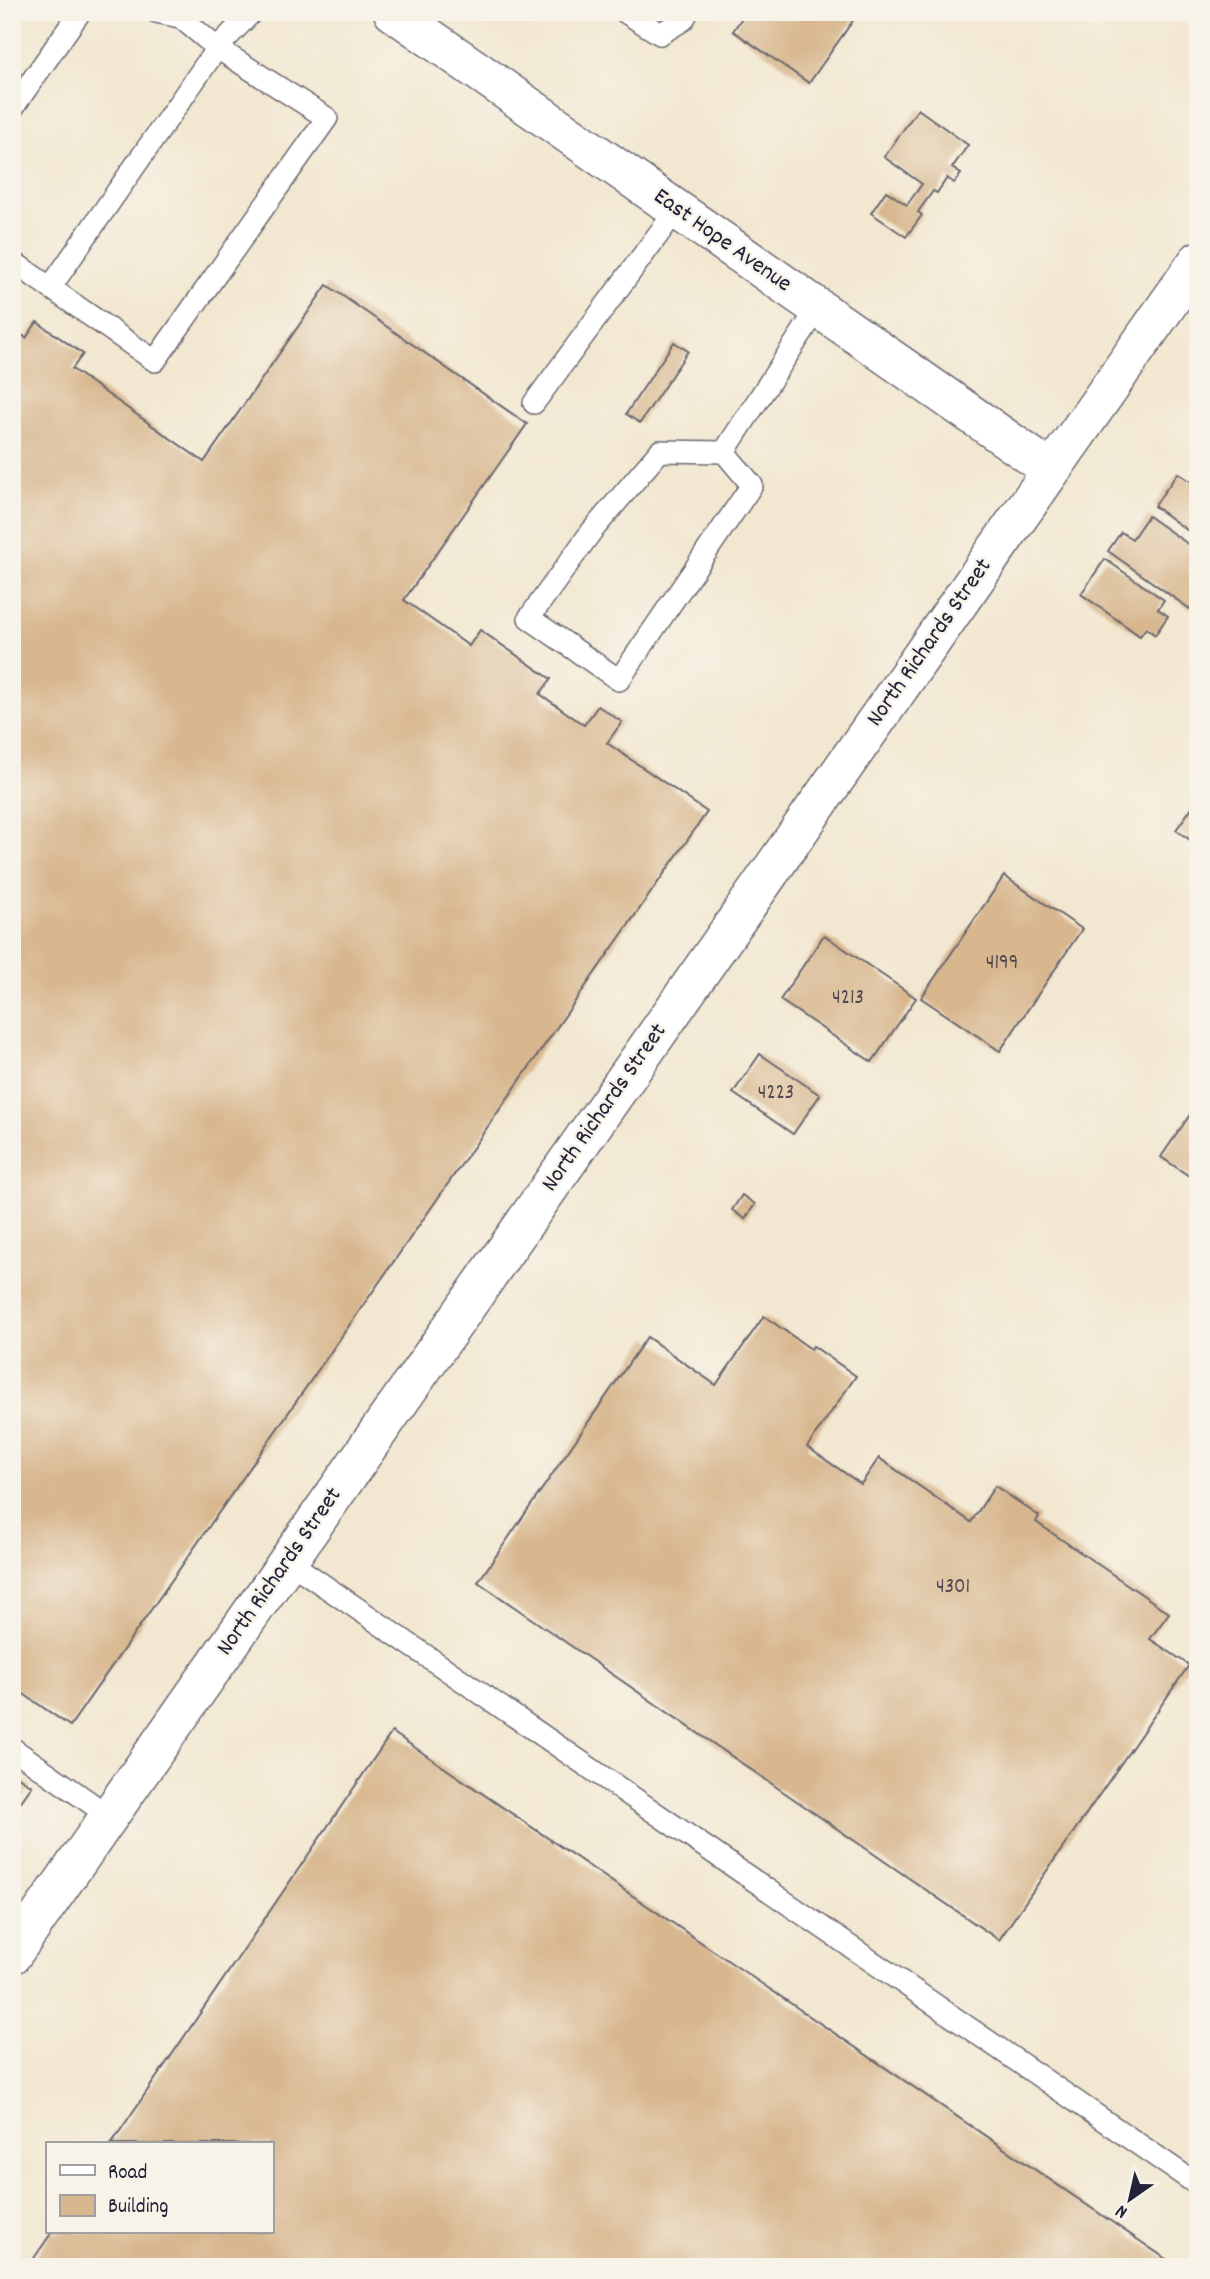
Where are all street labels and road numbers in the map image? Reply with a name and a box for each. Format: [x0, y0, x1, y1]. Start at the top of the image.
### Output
street label: East Hope Avenue [646, 181, 798, 301]
street label: North Richards Street [859, 552, 1001, 734]
street label: North Richards Street [534, 1017, 676, 1199]
street label: North Richards Street [209, 1481, 351, 1663]

